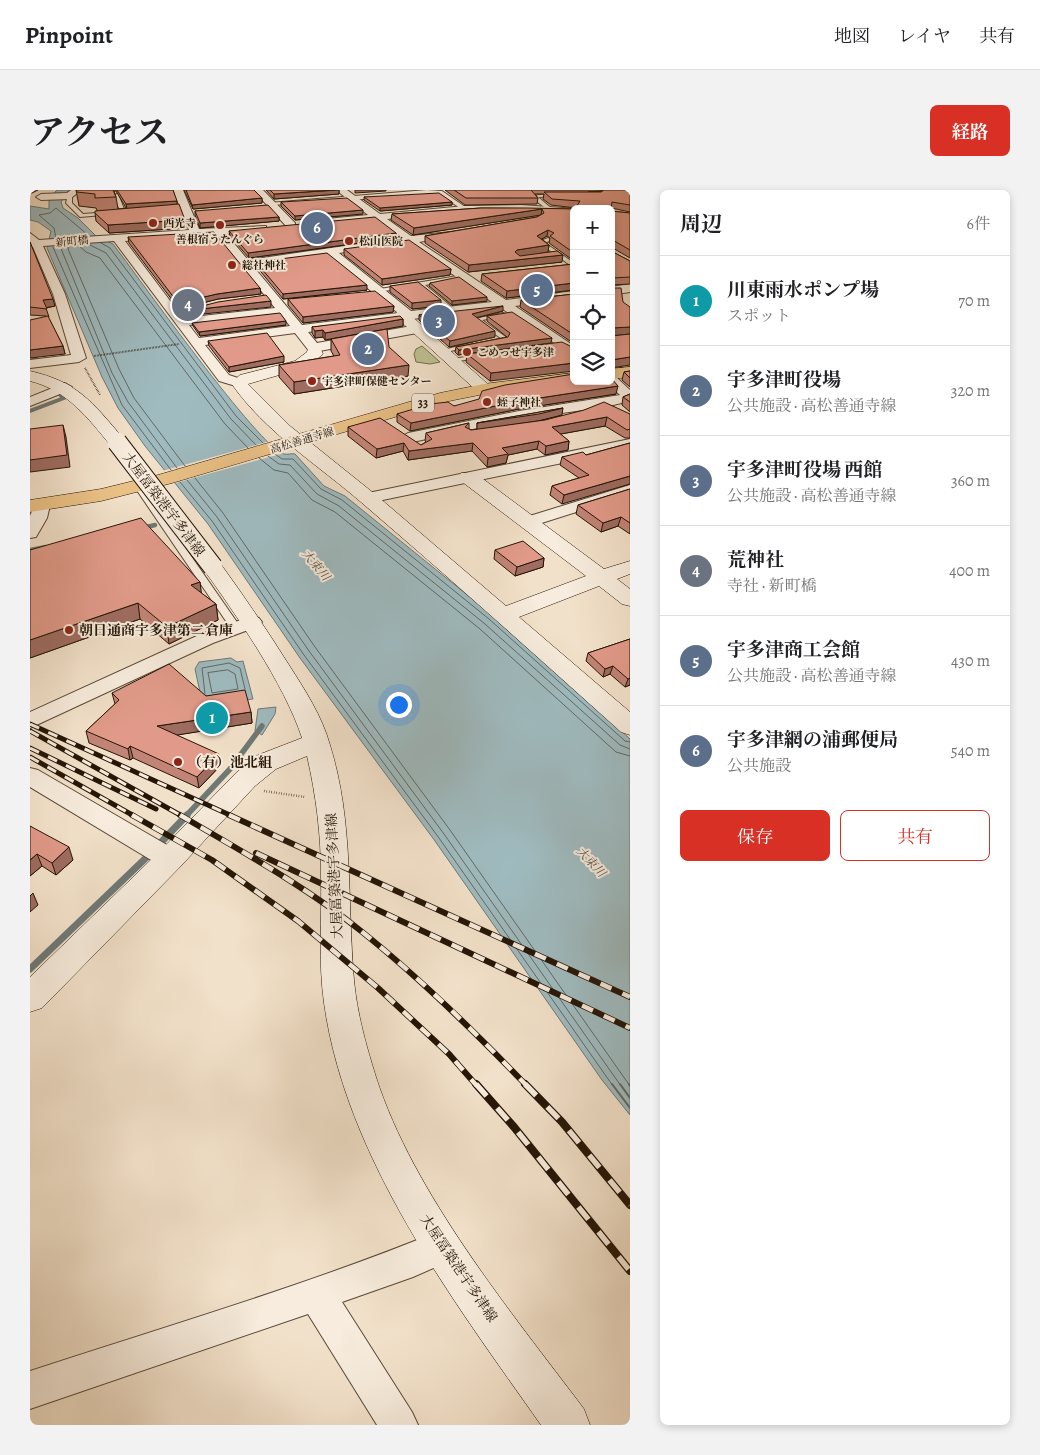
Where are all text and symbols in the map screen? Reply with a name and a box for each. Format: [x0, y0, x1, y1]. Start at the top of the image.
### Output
text: Pinpoint [25, 19, 113, 51]
text: 地図 [834, 24, 870, 48]
text: レイヤ [898, 24, 951, 48]
text: 共有 [979, 24, 1015, 48]
button: 経路 [930, 105, 1010, 156]
text: アクセス [30, 108, 169, 156]
map controls [570, 205, 615, 385]
button: + [570, 205, 615, 250]
pin: 6 [301, 209, 333, 247]
text: 周辺 [680, 210, 722, 238]
text: 6件 [967, 213, 990, 235]
place label: 西光寺 [163, 216, 196, 231]
marker: 西光寺 [147, 217, 159, 229]
marker: 善根宿うたんぐら [214, 219, 226, 231]
street label: 新町橋 [55, 232, 89, 251]
place label: 善根宿うたんぐら [176, 232, 264, 247]
place label: 松山医院 [359, 234, 403, 249]
marker: 松山医院 [343, 235, 355, 247]
button: − [570, 250, 615, 295]
place label: 総社神社 [242, 258, 286, 273]
marker: 総社神社 [226, 259, 238, 271]
pin: 5 [521, 271, 553, 309]
text: 川東雨水ポンプ場 [727, 277, 879, 303]
pin: 4 [172, 286, 204, 324]
text: 1 [693, 290, 699, 312]
text: 70 m [958, 290, 990, 312]
button: locate [570, 295, 615, 340]
pin: 3 [423, 302, 455, 340]
text: スポット [727, 305, 791, 327]
pin: 2 [352, 330, 384, 368]
button: layers [570, 340, 615, 385]
place label: こめっせ宇多津 [477, 345, 554, 360]
marker: こめっせ宇多津 [461, 346, 473, 358]
text: 宇多津町役場 [727, 367, 841, 393]
place label: 宇多津町保健センター [322, 374, 432, 389]
marker: 宇多津町保健センター [306, 375, 318, 387]
text: 2 [692, 380, 700, 402]
text: 320 m [951, 380, 990, 402]
road number: 33 [412, 394, 434, 412]
place label: 蛭子神社 [497, 395, 541, 410]
text: 公共施設 · 高松善通寺線 [727, 395, 897, 417]
marker: 蛭子神社 [481, 396, 493, 408]
street label: 高松善通寺線 [268, 424, 336, 457]
street label: 大屋冨築港宇多津線 [118, 448, 209, 560]
text: 宇多津町役場 西館 [727, 457, 882, 483]
text: 3 [693, 470, 699, 492]
text: 360 m [951, 470, 990, 492]
text: 公共施設 · 高松善通寺線 [727, 485, 897, 507]
water label: 大束川 [298, 546, 335, 585]
text: 荒神社 [727, 547, 784, 573]
text: 4 [692, 560, 700, 582]
text: 400 m [949, 560, 990, 582]
text: 寺社 · 新町橋 [727, 575, 817, 597]
place label: 朝日通商宇多津第二倉庫 [79, 621, 233, 640]
marker: 朝日通商宇多津第二倉庫 [63, 624, 75, 636]
text: 宇多津商工会館 [727, 637, 860, 663]
text: 5 [693, 650, 699, 672]
text: 430 m [951, 650, 990, 672]
text: 公共施設 · 高松善通寺線 [727, 665, 897, 687]
your location [386, 692, 412, 718]
pin: 1 [196, 699, 228, 737]
text: 宇多津網の浦郵便局 [727, 727, 898, 753]
text: 6 [692, 740, 700, 762]
text: 540 m [951, 740, 990, 762]
place label: （有）池北組 [188, 753, 273, 772]
text: 公共施設 [727, 755, 791, 777]
marker: （有）池北組 [172, 756, 184, 768]
button: 保存 [680, 810, 830, 861]
button: 共有 [840, 810, 990, 861]
street label: 大屋冨築港宇多津線 [322, 813, 347, 939]
water label: 大束川 [573, 843, 610, 882]
street label: 大屋冨築港宇多津線 [415, 1211, 502, 1326]

